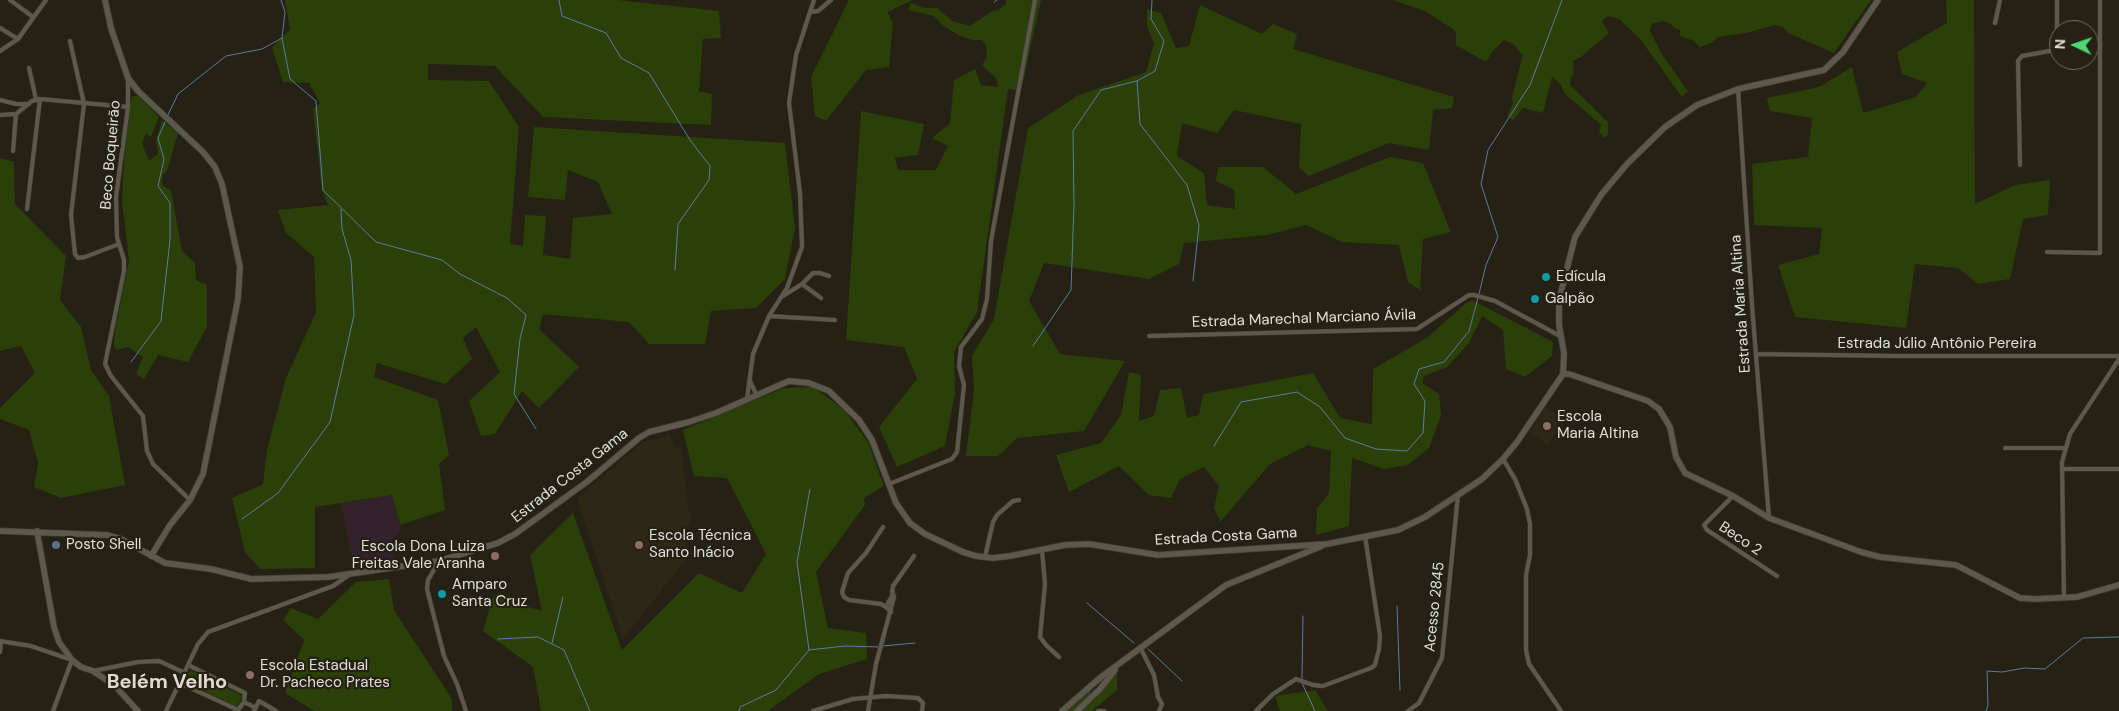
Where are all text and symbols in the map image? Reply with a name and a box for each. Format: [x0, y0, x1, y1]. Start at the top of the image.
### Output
north arrow [2049, 20, 2099, 70]
text: N [2051, 39, 2069, 50]
street label: Beco Boqueirão [97, 100, 125, 210]
street label: Estrada Maria Altina [1727, 234, 1755, 374]
place label: Edícula [1556, 268, 1606, 286]
marker: Edícula [1540, 271, 1552, 283]
place label: Galpão [1545, 290, 1594, 308]
marker: Galpão [1529, 293, 1541, 305]
street label: Estrada Marechal Marciano Ávila [1192, 306, 1416, 332]
street label: Estrada Júlio Antônio Pereira [1838, 335, 2036, 353]
place label: Escola Maria Altina [1557, 408, 1639, 443]
marker: Escola Maria Altina [1541, 420, 1553, 432]
street label: Estrada Costa Gama [508, 425, 632, 527]
street label: Beco 2 [1715, 518, 1765, 560]
street label: Estrada Costa Gama [1154, 524, 1298, 550]
place label: Escola Técnica Santo Inácio [649, 527, 751, 562]
place label: Posto Shell [66, 536, 141, 554]
place label: Escola Dona Luiza Freitas Vale Aranha [352, 538, 485, 573]
marker: Posto Shell [50, 539, 62, 551]
marker: Escola Técnica Santo Inácio [633, 539, 645, 551]
marker: Escola Dona Luiza Freitas Vale Aranha [489, 550, 501, 562]
street label: Acesso 2845 [1421, 561, 1449, 653]
place label: Amparo Santa Cruz [452, 576, 527, 611]
marker: Amparo Santa Cruz [436, 588, 448, 600]
place label: Escola Estadual Dr. Pacheco Prates [260, 657, 390, 692]
marker: Escola Estadual Dr. Pacheco Prates [244, 669, 256, 681]
district label: Belém Velho [107, 671, 227, 695]

